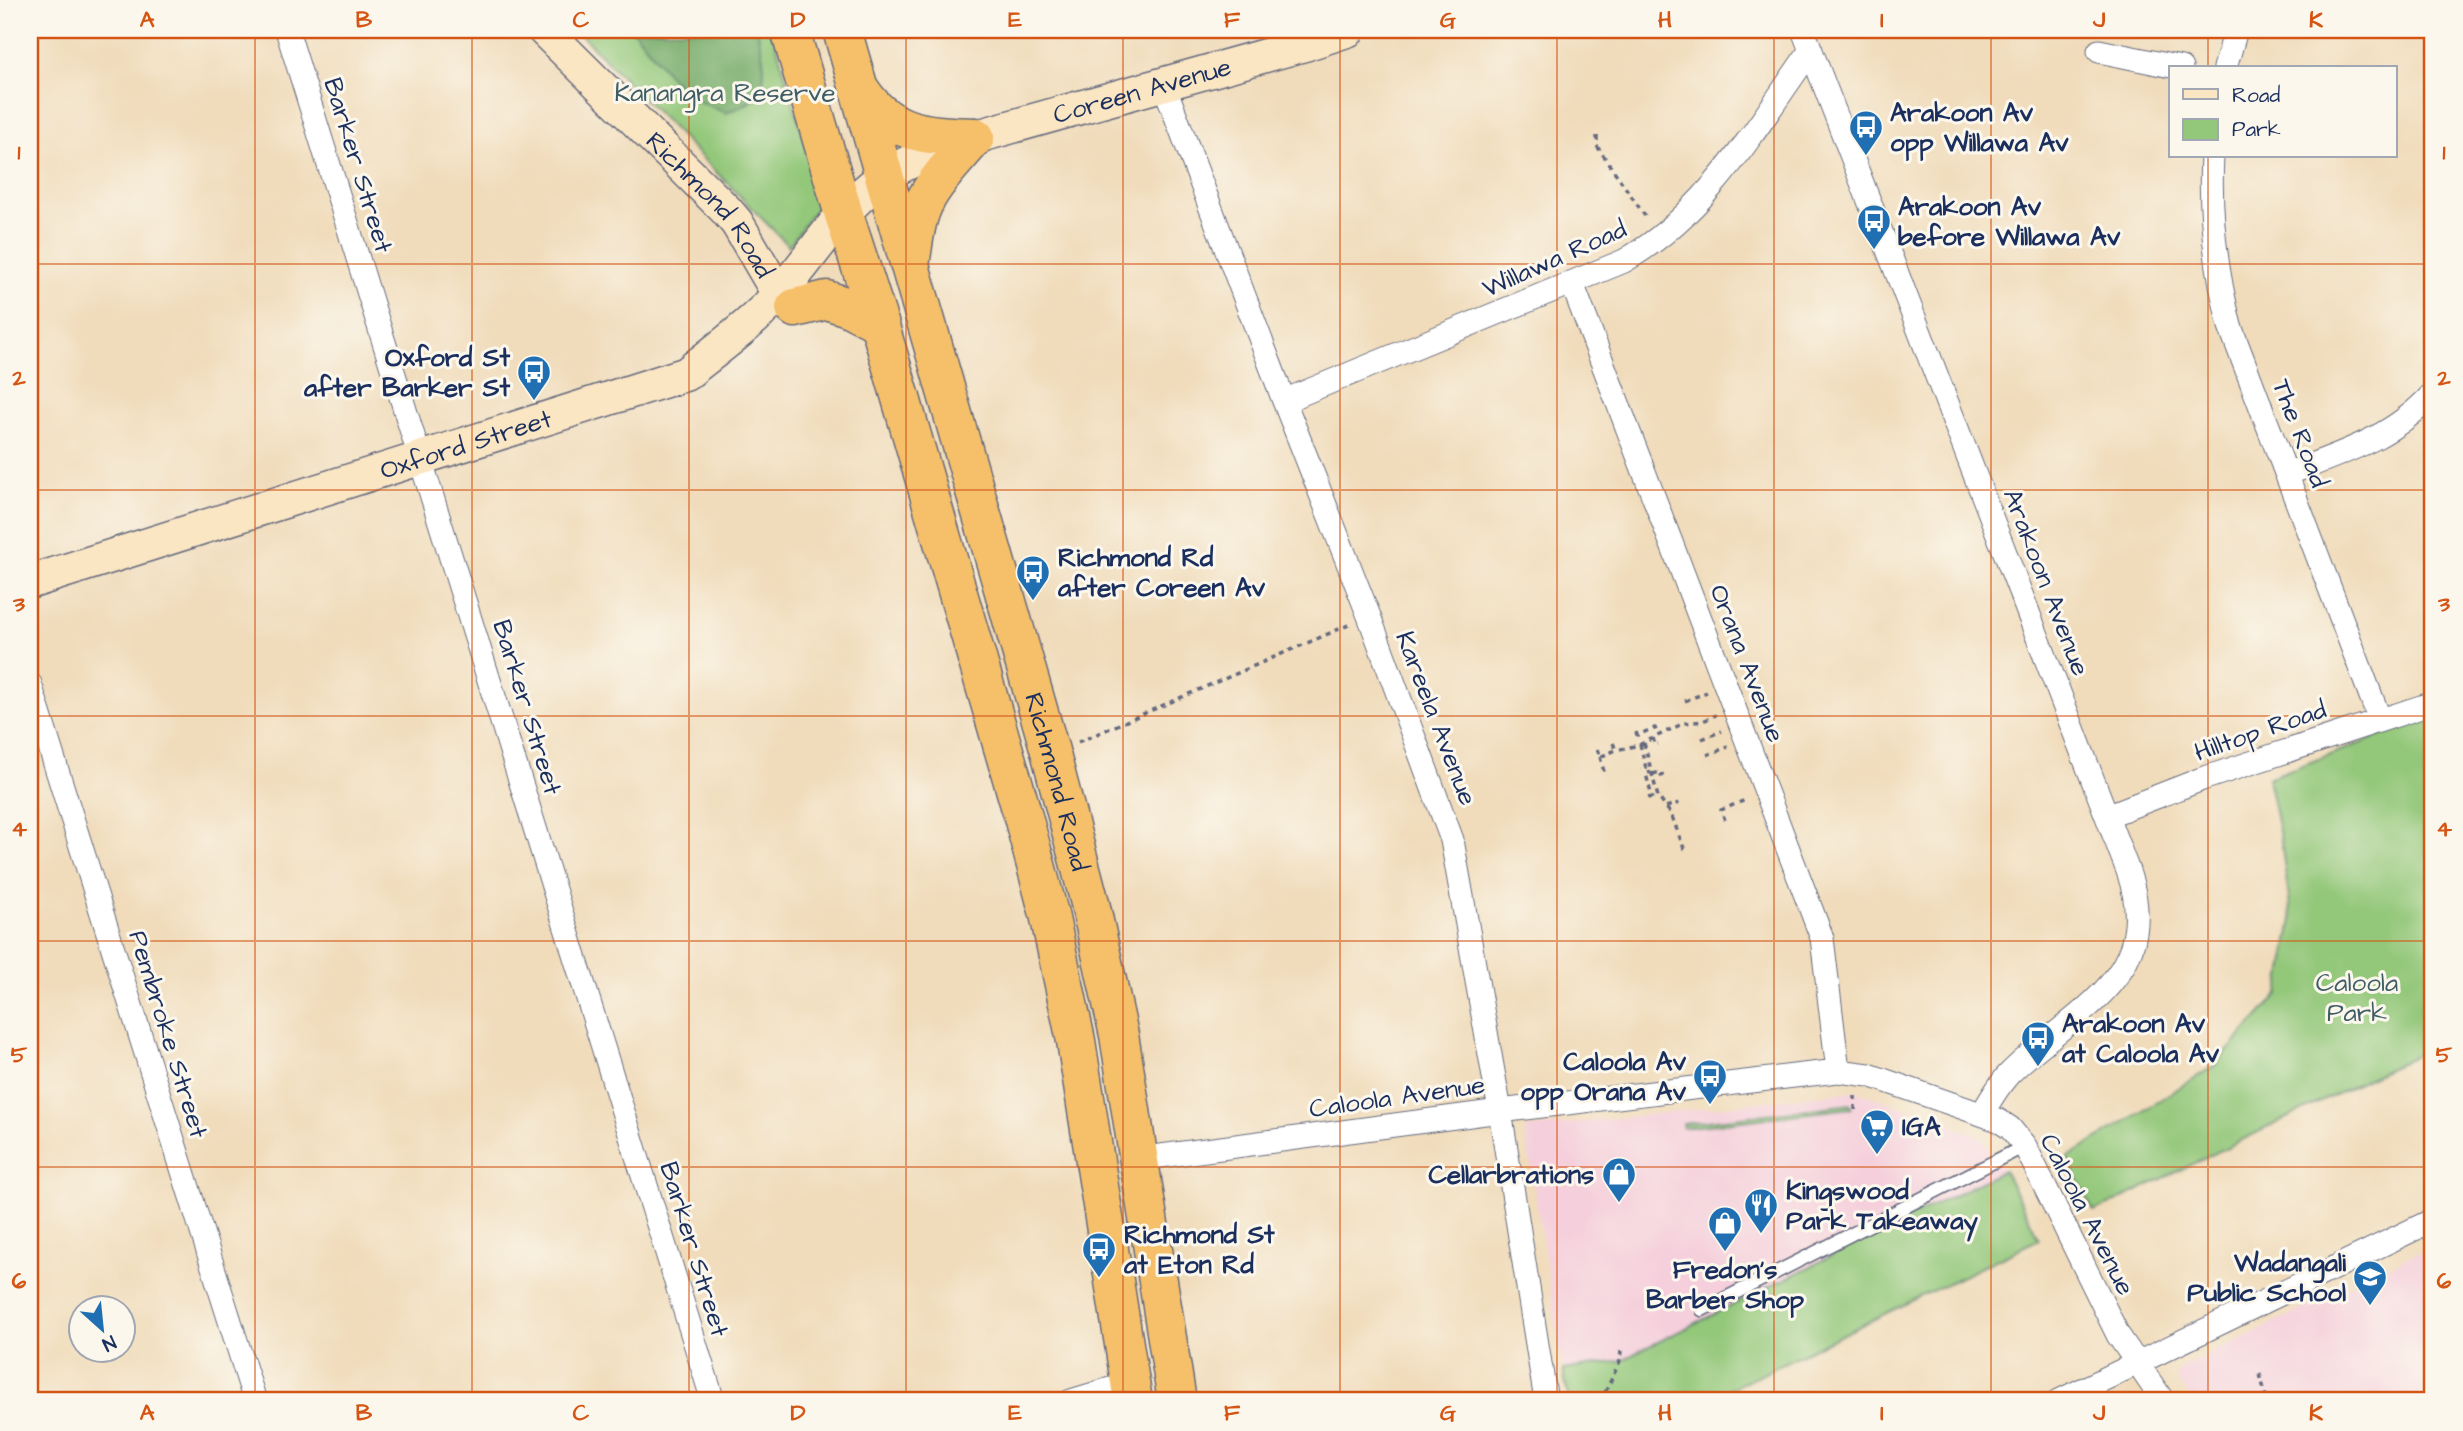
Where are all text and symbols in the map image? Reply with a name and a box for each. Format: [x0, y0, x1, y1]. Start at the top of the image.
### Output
text: A [140, 4, 155, 36]
text: B [356, 4, 373, 36]
text: C [573, 4, 590, 36]
text: D [791, 4, 806, 36]
text: E [1008, 4, 1022, 36]
text: F [1224, 4, 1241, 36]
text: G [1440, 4, 1456, 36]
text: H [1658, 4, 1672, 36]
text: I [1880, 4, 1884, 36]
text: J [2092, 4, 2106, 36]
text: K [2309, 4, 2324, 36]
street label: Coreen Avenue [1049, 49, 1235, 133]
legend [2169, 66, 2396, 158]
street label: Barker Street [314, 73, 402, 258]
park label: Kanangra Reserve [614, 75, 836, 113]
text: Road [2232, 81, 2280, 110]
place label: Arakoon Av opp Willawa Av [1890, 95, 2069, 161]
bus stop icon: Arakoon Av opp Willawa Av [1847, 108, 1885, 157]
text: Park [2232, 115, 2281, 144]
street label: Richmond Road [638, 124, 782, 285]
text: 1 [18, 136, 21, 168]
text: 1 [2443, 136, 2446, 168]
place label: Arakoon Av before Willawa Av [1898, 189, 2121, 255]
bus stop icon: Arakoon Av before Willawa Av [1855, 202, 1893, 251]
street label: Willawa Road [1477, 211, 1632, 307]
place label: Oxford St after Barker St [303, 340, 510, 406]
bus stop icon: Oxford St after Barker St [515, 353, 553, 402]
text: 2 [11, 362, 26, 394]
text: 2 [2436, 362, 2451, 394]
street label: The Road [2263, 374, 2337, 493]
street label: Oxford Street [376, 401, 557, 489]
street label: Arakoon Avenue [1994, 484, 2098, 681]
place label: Richmond Rd after Coreen Av [1057, 540, 1266, 606]
bus stop icon: Richmond Rd after Coreen Av [1014, 553, 1052, 602]
street label: Orana Avenue [1700, 579, 1794, 747]
text: 3 [12, 588, 25, 620]
text: 3 [2437, 588, 2450, 620]
street label: Barker Street [483, 615, 571, 800]
street label: Kareela Avenue [1386, 626, 1486, 811]
street label: Richmond Road [1015, 689, 1098, 875]
street label: Hilltop Road [2189, 692, 2331, 770]
text: 4 [11, 813, 27, 845]
text: 4 [2436, 813, 2452, 845]
street label: Pembroke Street [119, 926, 217, 1143]
park label: Caloola Park [2316, 965, 2398, 1031]
place label: Arakoon Av at Caloola Av [2061, 1006, 2220, 1072]
bus stop icon: Arakoon Av at Caloola Av [2019, 1019, 2057, 1068]
text: 5 [11, 1039, 28, 1071]
text: 5 [2436, 1039, 2453, 1071]
place label: Caloola Av opp Orana Av [1520, 1044, 1687, 1110]
bus stop icon: Caloola Av opp Orana Av [1691, 1057, 1729, 1106]
street label: Caloola Avenue [1307, 1067, 1487, 1127]
supermarket icon: IGA [1858, 1107, 1896, 1156]
place label: IGA [1902, 1109, 1941, 1145]
street label: Caloola Avenue [2031, 1127, 2143, 1302]
shop icon: Cellarbrations [1600, 1155, 1638, 1204]
street label: Barker Street [650, 1157, 738, 1342]
place label: Cellarbrations [1428, 1157, 1594, 1193]
place label: Kingswood Park Takeaway [1786, 1173, 1978, 1242]
restaurant icon: Kingswood Park Takeaway [1742, 1186, 1780, 1235]
shop icon: Fredon's Barber Shop [1706, 1204, 1744, 1253]
place label: Richmond St at Eton Rd [1123, 1217, 1275, 1283]
bus stop icon: Richmond St at Eton Rd [1080, 1230, 1118, 1279]
place label: Wadangali Public School [2187, 1245, 2346, 1311]
place label: Fredon's Barber Shop [1646, 1252, 1805, 1318]
school or university icon: Wadangali Public School [2351, 1258, 2389, 1307]
text: 6 [12, 1265, 27, 1297]
text: 6 [2437, 1265, 2452, 1297]
north arrow [66, 1294, 136, 1364]
text: N [98, 1328, 120, 1358]
text: A [140, 1397, 155, 1429]
text: B [356, 1397, 373, 1429]
text: C [573, 1397, 590, 1429]
text: D [791, 1397, 806, 1429]
text: E [1008, 1397, 1022, 1429]
text: F [1224, 1397, 1241, 1429]
text: G [1440, 1397, 1456, 1429]
text: H [1658, 1397, 1672, 1429]
text: I [1880, 1397, 1884, 1429]
text: J [2092, 1397, 2106, 1429]
text: K [2309, 1397, 2324, 1429]

